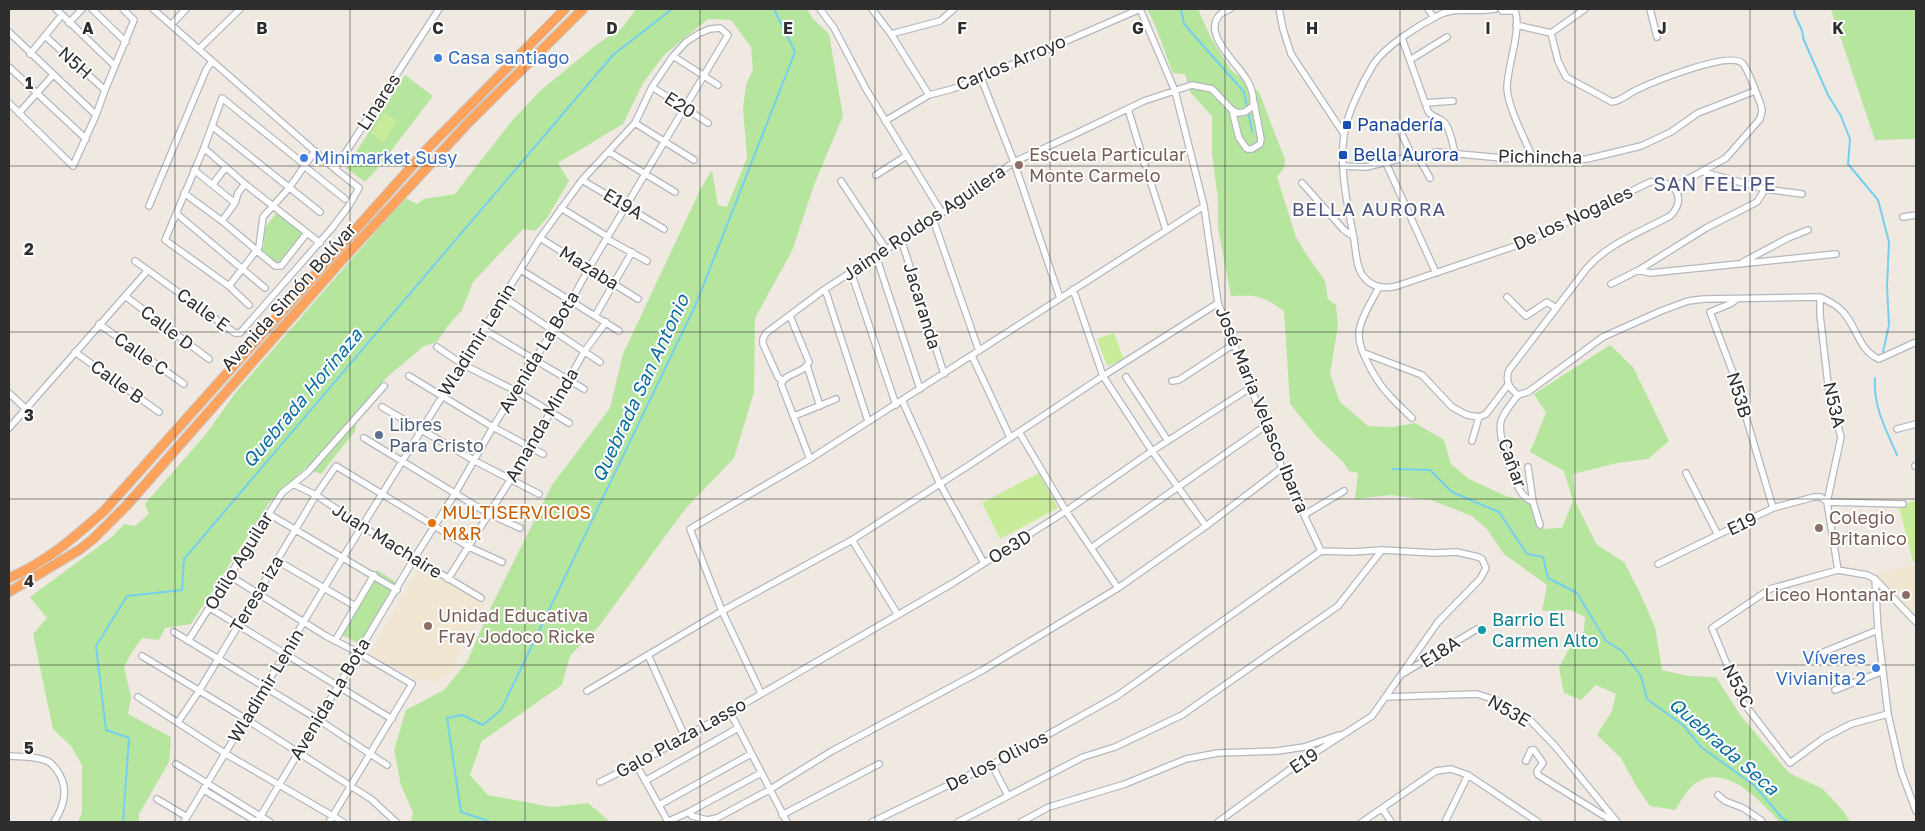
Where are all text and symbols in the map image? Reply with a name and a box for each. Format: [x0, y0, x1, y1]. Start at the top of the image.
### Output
text: A [82, 18, 94, 38]
text: B [256, 18, 268, 38]
text: C [432, 18, 444, 38]
text: D [606, 18, 618, 38]
text: E [783, 18, 793, 38]
text: F [957, 18, 967, 38]
text: G [1132, 18, 1144, 38]
text: H [1306, 18, 1318, 38]
text: I [1485, 18, 1491, 38]
text: J [1657, 18, 1667, 38]
text: K [1832, 18, 1844, 38]
street label: Carlos Arroyo [953, 29, 1069, 95]
street label: N5H [54, 41, 97, 83]
place label: Casa santiago [448, 46, 569, 68]
marker: Casa santiago [432, 52, 444, 64]
street label: Linares [352, 69, 405, 134]
text: 1 [25, 73, 33, 93]
street label: E20 [661, 86, 700, 122]
place label: Panadería [1357, 113, 1444, 135]
marker: Panadería [1341, 119, 1353, 131]
place label: Escuela Particular Monte Carmelo [1029, 143, 1186, 186]
place label: Bella Aurora [1353, 143, 1459, 165]
street label: Pichincha [1498, 144, 1582, 168]
place label: Minimarket Susy [314, 146, 457, 168]
marker: Bella Aurora [1337, 149, 1349, 161]
marker: Minimarket Susy [298, 152, 310, 164]
street label: Jaime Roldos Aguilera [838, 159, 1009, 285]
marker: Escuela Particular Monte Carmelo [1013, 159, 1025, 171]
district label: SAN FELIPE [1653, 171, 1777, 195]
street label: De los Nogales [1509, 180, 1636, 254]
street label: E19A [600, 183, 647, 224]
district label: BELLA AURORA [1292, 197, 1446, 220]
street label: Avenida Simón Bolívar [216, 218, 361, 375]
text: 2 [24, 239, 34, 259]
street label: Mazaba [556, 240, 623, 294]
street label: Jacaranda [899, 260, 947, 352]
street label: Wladimir Lenin [433, 279, 520, 400]
street label: Calle E [173, 283, 234, 336]
street label: Avenida La Bota [493, 287, 583, 416]
water label: Quebrada San Antonio [586, 289, 694, 485]
street label: Calle D [137, 300, 199, 354]
street label: José Maria Velasco Ibarra [1211, 303, 1314, 516]
water label: Quebrada Horinaza [237, 322, 367, 472]
street label: Calle C [110, 327, 173, 380]
street label: Calle B [87, 354, 149, 408]
street label: Amanda Minda [500, 364, 583, 485]
street label: N53B [1723, 369, 1757, 420]
street label: N53A [1819, 380, 1851, 430]
text: 3 [24, 405, 34, 425]
place label: Libres Para Cristo [389, 413, 484, 456]
marker: Libres Para Cristo [373, 429, 385, 441]
street label: Cañar [1494, 435, 1532, 490]
street label: Juan Machaire [329, 498, 447, 583]
place label: MULTISERVICIOS M&R [442, 501, 591, 544]
place label: Colegio Britanico [1829, 506, 1907, 549]
street label: Odilo Aguilar [199, 507, 277, 614]
street label: E19 [1723, 507, 1760, 540]
marker: MULTISERVICIOS M&R [426, 517, 438, 529]
marker: Colegio Britanico [1813, 522, 1825, 534]
street label: Oe3D [984, 524, 1035, 568]
street label: Teresa iza [225, 551, 288, 636]
text: 4 [24, 571, 34, 591]
place label: Liceo Hontanar [1764, 583, 1896, 605]
marker: Liceo Hontanar [1900, 589, 1912, 601]
place label: Unidad Educativa Fray Jodoco Ricke [438, 604, 595, 647]
place label: Barrio El Carmen Alto [1492, 608, 1598, 651]
marker: Unidad Educativa Fray Jodoco Ricke [422, 620, 434, 632]
marker: Barrio El Carmen Alto [1476, 624, 1488, 636]
street label: Wladimir Lenin [223, 625, 308, 746]
street label: E18A [1416, 630, 1463, 672]
street label: Avenida La Bota [284, 634, 374, 763]
place label: Víveres Vivianita 2 [1776, 646, 1866, 689]
street label: N53C [1718, 660, 1759, 711]
marker: Víveres Vivianita 2 [1870, 662, 1882, 674]
street label: N53E [1484, 689, 1535, 731]
street label: Galo Plaza Lasso [611, 692, 750, 782]
water label: Quebrada Seca [1665, 692, 1785, 800]
street label: De los Olivos [942, 725, 1051, 795]
text: 5 [24, 738, 34, 758]
street label: E19 [1285, 742, 1322, 778]

